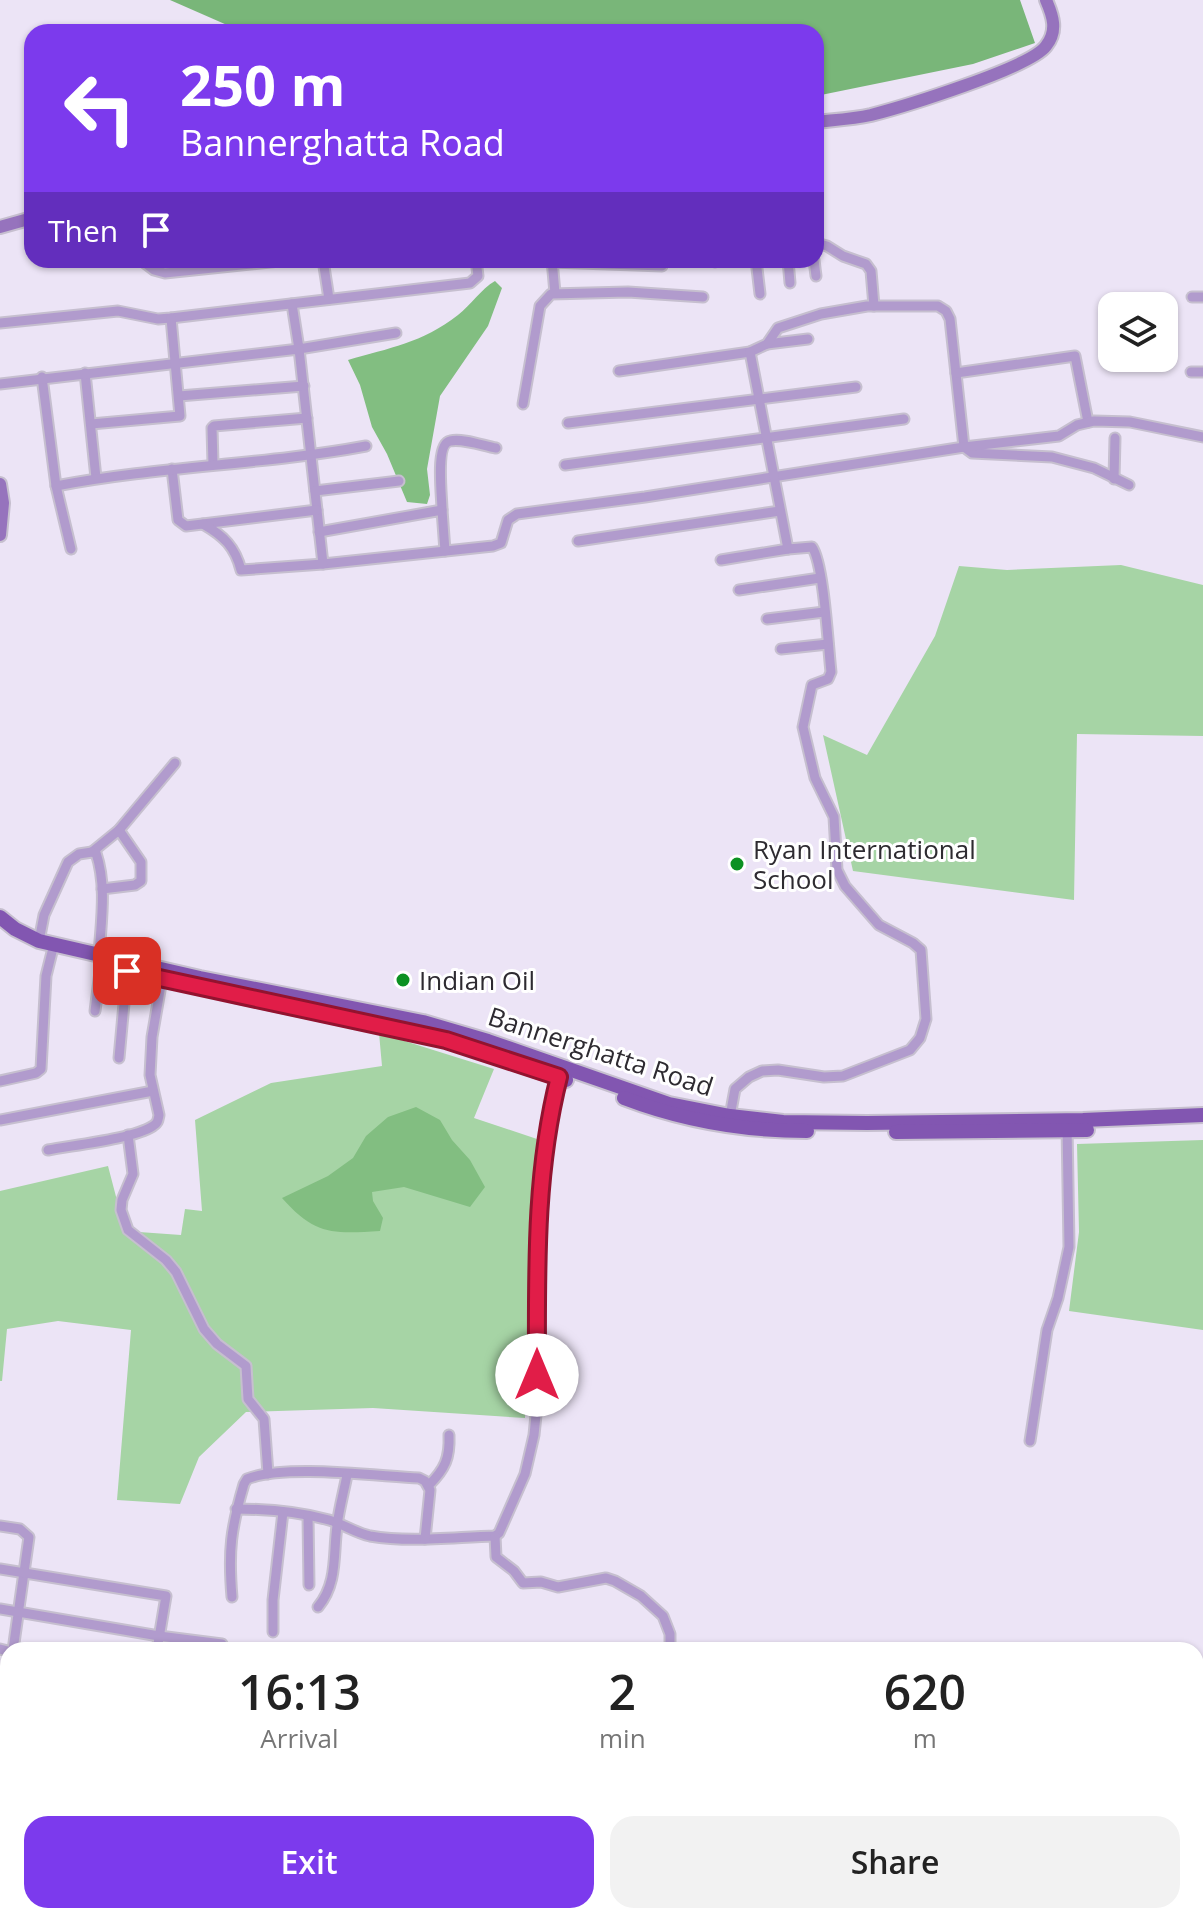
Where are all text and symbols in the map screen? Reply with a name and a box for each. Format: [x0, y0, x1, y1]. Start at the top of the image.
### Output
text: 250 m [180, 46, 346, 122]
icon: left [48, 56, 152, 160]
text: Bannerghatta Road [180, 118, 505, 167]
icon: arrive [134, 208, 178, 252]
text: Then [48, 210, 118, 251]
map controls [1098, 292, 1178, 372]
button: layers [1098, 292, 1178, 372]
place label: Ryan International School [753, 831, 976, 897]
marker: Ryan International School [728, 855, 746, 873]
pin [93, 937, 161, 1005]
icon: arrive [105, 949, 149, 993]
place label: Indian Oil [419, 962, 535, 998]
marker: Indian Oil [394, 971, 412, 989]
street label: Bannerghatta Road [484, 998, 718, 1104]
position arrow [495, 1333, 579, 1417]
text: 16:13 [238, 1659, 361, 1724]
text: 2 [609, 1659, 636, 1724]
text: 620 [884, 1659, 966, 1724]
text: Arrival [260, 1720, 339, 1756]
text: min [599, 1720, 646, 1756]
text: m [913, 1720, 937, 1756]
button: Exit [24, 1816, 594, 1908]
button: Share [610, 1816, 1180, 1908]

